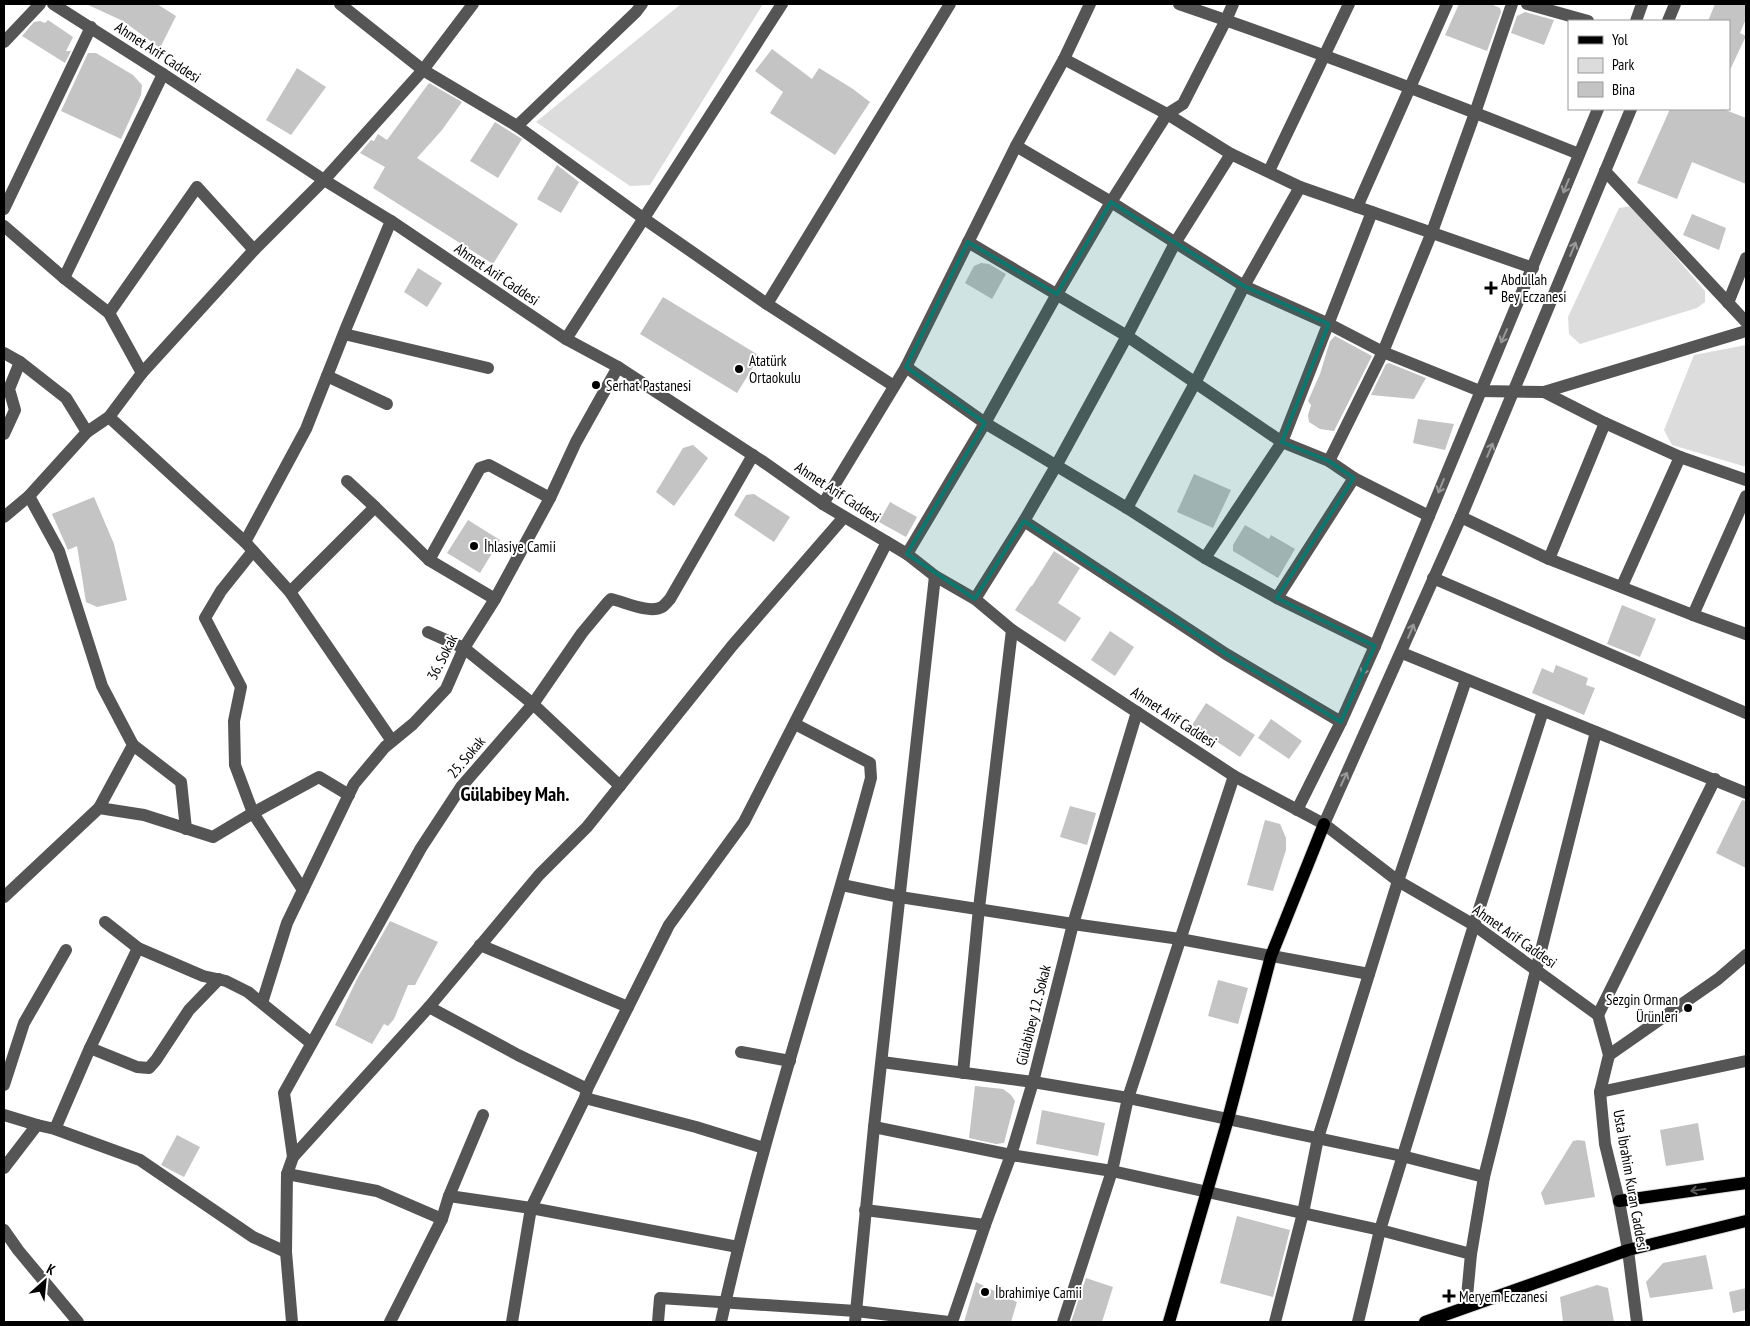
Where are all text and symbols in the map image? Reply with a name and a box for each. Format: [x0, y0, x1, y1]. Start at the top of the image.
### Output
street label: Ahmet Arif Caddesi [112, 17, 204, 87]
legend [1568, 20, 1730, 110]
text: Yol [1612, 30, 1628, 49]
text: Park [1612, 55, 1634, 74]
text: Bina [1612, 80, 1635, 99]
one-way arrow [1561, 178, 1570, 193]
street label: Ahmet Arif Caddesi [451, 239, 543, 309]
one-way arrow [1569, 242, 1578, 257]
place label: Abdullah Bey Eczanesi [1501, 270, 1567, 306]
marker: Abdullah Bey Eczanesi [1485, 282, 1497, 294]
one-way arrow [1498, 328, 1508, 343]
place label: Atatürk Ortaokulu [749, 351, 801, 387]
marker: Atatürk Ortaokulu [733, 363, 745, 375]
place label: Serhat Pastanesi [606, 376, 691, 395]
marker: Serhat Pastanesi [590, 379, 602, 391]
one-way arrow [1485, 443, 1495, 458]
street label: Ahmet Arif Caddesi [792, 457, 884, 527]
one-way arrow [1436, 478, 1446, 493]
place label: İhlasiye Camii [484, 537, 556, 556]
marker: İhlasiye Camii [468, 540, 480, 552]
one-way arrow [1406, 624, 1416, 639]
street label: 36. Sokak [422, 631, 462, 683]
one-way arrow [1360, 660, 1370, 675]
street label: Ahmet Arif Caddesi [1128, 682, 1220, 752]
street label: 25. Sokak [443, 732, 489, 782]
one-way arrow [1340, 772, 1349, 787]
district label: Gülabibey Mah. [461, 781, 569, 807]
street label: Ahmet Arif Caddesi [1469, 900, 1561, 972]
street label: Gülabibey 12. Sokak [1011, 963, 1055, 1067]
place label: Sezgin Orman Ürünleri [1606, 990, 1678, 1026]
marker: Sezgin Orman Ürünleri [1682, 1002, 1694, 1014]
street label: Usta İbrahim Kuran Caddesi [1609, 1108, 1653, 1252]
one-way arrow [1690, 1185, 1706, 1195]
north arrow [20, 1256, 70, 1306]
text: K [44, 1260, 59, 1279]
place label: İbrahimiye Camii [995, 1283, 1082, 1302]
marker: İbrahimiye Camii [979, 1286, 991, 1298]
place label: Meryem Eczanesi [1459, 1287, 1548, 1306]
marker: Meryem Eczanesi [1443, 1290, 1455, 1302]

